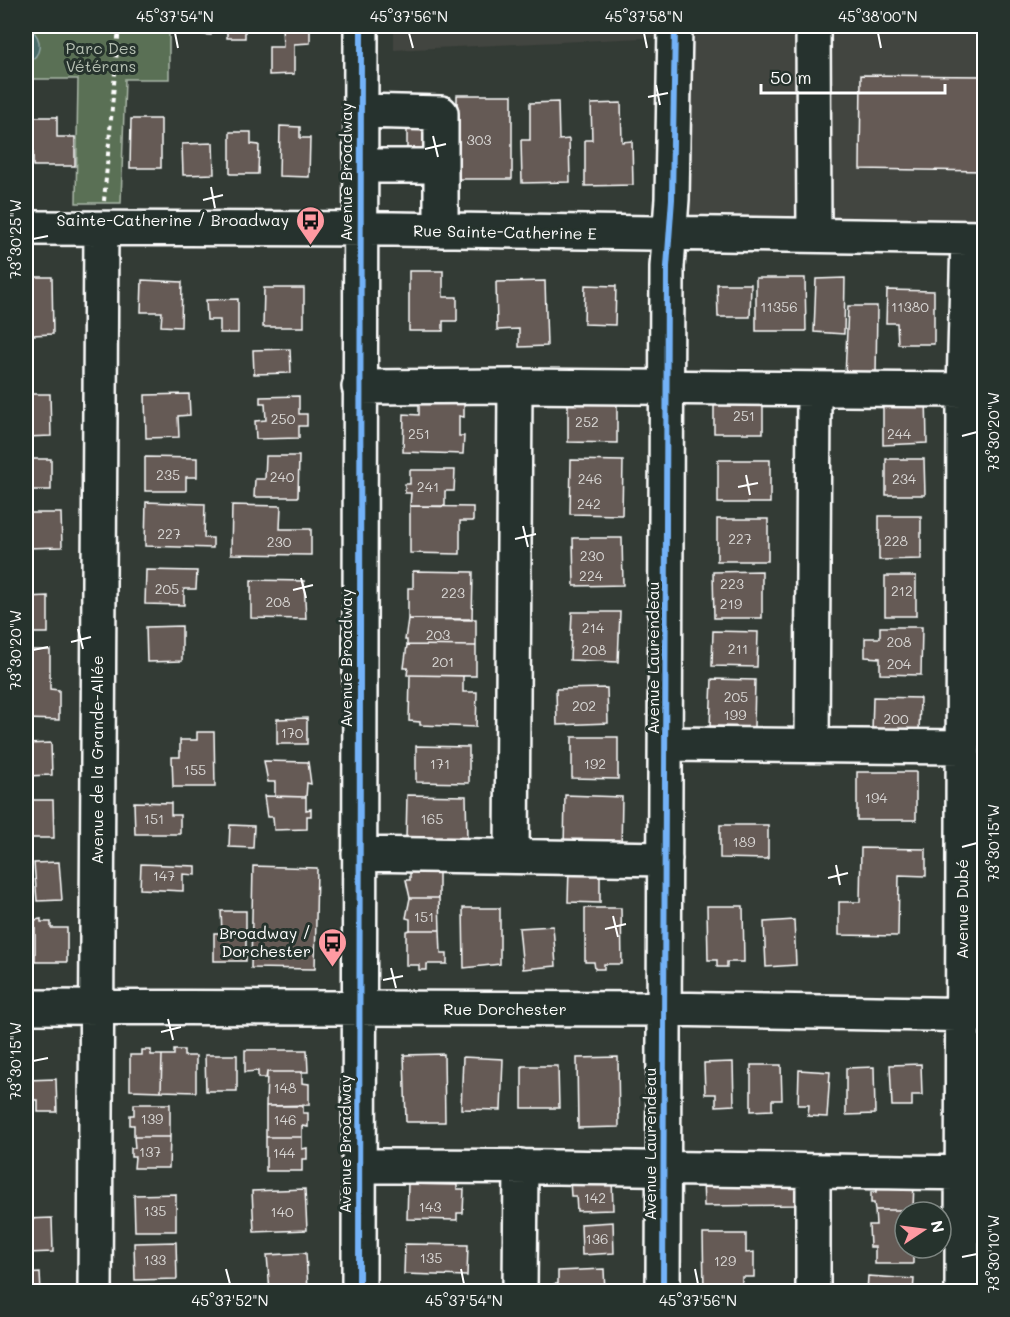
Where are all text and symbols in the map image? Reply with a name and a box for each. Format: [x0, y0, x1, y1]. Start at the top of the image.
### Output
text: 45°37'54"N [136, 6, 214, 26]
text: 45°37'56"N [370, 6, 448, 26]
text: 45°37'58"N [605, 6, 683, 26]
text: 45°38'00"N [838, 6, 918, 26]
park label: Parc Des Vétérans [66, 37, 136, 76]
scale bar [761, 57, 946, 95]
text: 50 m [770, 65, 812, 89]
street label: Avenue Broadway [335, 103, 356, 241]
house number: 303 [466, 130, 492, 149]
text: 73°30'25"W [5, 199, 25, 279]
bus stop icon: Sainte-Catherine / Broadway [294, 204, 326, 246]
place label: Sainte-Catherine / Broadway [57, 209, 289, 230]
street label: Rue Sainte-Catherine E [413, 219, 597, 244]
house number: 11356 [760, 297, 798, 316]
house number: 11380 [891, 297, 929, 316]
text: 73°30'20"W [983, 392, 1003, 472]
house number: 251 [733, 406, 755, 425]
house number: 250 [271, 409, 296, 428]
house number: 252 [575, 412, 599, 431]
house number: 251 [408, 424, 430, 443]
house number: 244 [887, 424, 912, 443]
house number: 235 [156, 465, 180, 484]
house number: 240 [270, 467, 295, 486]
house number: 246 [578, 469, 602, 488]
house number: 234 [892, 469, 917, 488]
house number: 241 [417, 477, 439, 496]
house number: 242 [577, 494, 601, 513]
house number: 227 [157, 524, 181, 543]
house number: 227 [728, 529, 752, 548]
house number: 228 [884, 531, 908, 550]
house number: 230 [267, 532, 292, 551]
house number: 230 [580, 546, 605, 565]
house number: 224 [579, 566, 604, 585]
house number: 223 [720, 574, 744, 593]
house number: 205 [155, 579, 179, 598]
street label: Avenue Laurendeau [642, 581, 663, 735]
house number: 212 [891, 581, 913, 600]
house number: 223 [441, 583, 465, 602]
street label: Avenue Broadway [335, 589, 356, 727]
house number: 208 [266, 592, 290, 611]
house number: 219 [720, 594, 742, 613]
text: 73°30'20"W [5, 610, 25, 690]
house number: 214 [582, 618, 605, 637]
house number: 203 [426, 625, 450, 644]
house number: 208 [887, 632, 911, 651]
house number: 211 [728, 639, 748, 658]
house number: 208 [582, 640, 606, 659]
house number: 201 [432, 652, 454, 671]
house number: 204 [887, 654, 912, 673]
street label: Avenue de la Grande-Allée [86, 655, 107, 865]
house number: 205 [724, 687, 748, 706]
house number: 202 [572, 696, 596, 715]
house number: 199 [724, 705, 746, 724]
house number: 200 [883, 709, 909, 728]
house number: 170 [281, 723, 304, 742]
house number: 171 [430, 754, 450, 773]
house number: 192 [584, 754, 606, 773]
house number: 155 [184, 760, 206, 779]
house number: 194 [865, 788, 888, 807]
text: 73°30'15"W [983, 804, 1003, 882]
house number: 151 [144, 809, 164, 828]
house number: 165 [421, 809, 443, 828]
house number: 189 [732, 832, 756, 851]
street label: Avenue Dubé [951, 859, 972, 959]
house number: 147 [153, 866, 175, 885]
house number: 151 [414, 907, 434, 926]
place label: Broadway / Dorchester [219, 922, 311, 961]
bus stop icon: Broadway / Dorchester [316, 926, 348, 968]
street label: Rue Dorchester [443, 998, 567, 1019]
text: 73°30'15"W [5, 1022, 25, 1100]
street label: Avenue Laurendeau [639, 1067, 660, 1221]
street label: Avenue Broadway [334, 1075, 355, 1213]
house number: 148 [274, 1078, 296, 1097]
house number: 139 [141, 1109, 163, 1128]
house number: 146 [274, 1110, 296, 1129]
house number: 137 [139, 1142, 161, 1161]
house number: 144 [273, 1143, 296, 1162]
house number: 142 [584, 1188, 606, 1207]
house number: 143 [419, 1197, 441, 1216]
north arrow [893, 1200, 953, 1260]
house number: 135 [144, 1201, 166, 1220]
house number: 140 [270, 1202, 294, 1221]
text: 73°30'10"W [983, 1215, 1003, 1293]
text: N [927, 1218, 950, 1235]
house number: 136 [586, 1229, 608, 1248]
house number: 135 [420, 1248, 442, 1267]
house number: 133 [144, 1250, 166, 1269]
house number: 129 [714, 1251, 736, 1270]
text: 45°37'52"N [191, 1290, 269, 1310]
text: 45°37'54"N [425, 1290, 503, 1310]
text: 45°37'56"N [659, 1290, 737, 1310]

